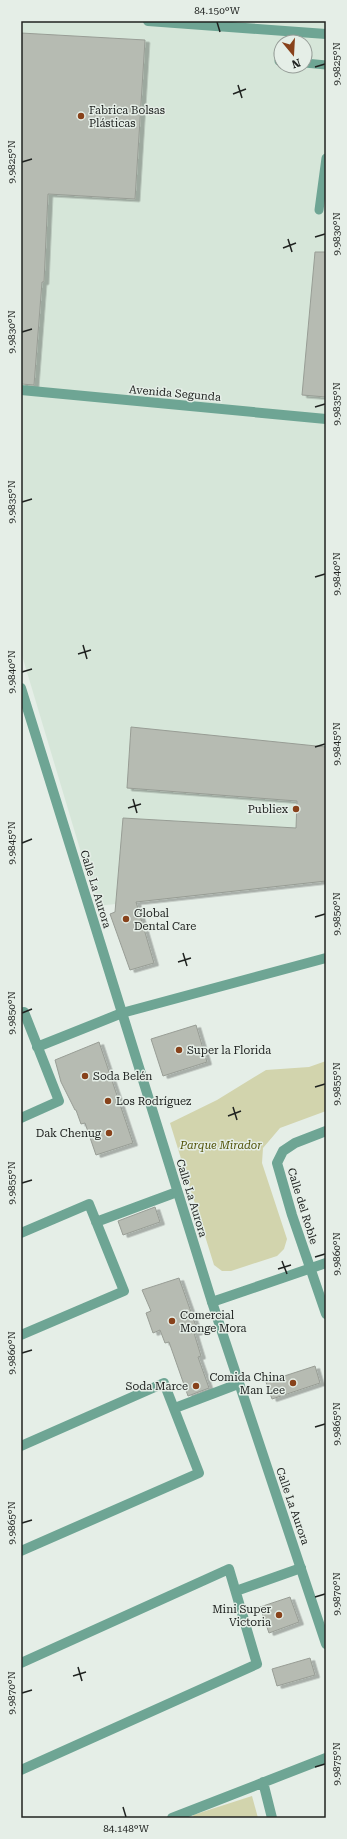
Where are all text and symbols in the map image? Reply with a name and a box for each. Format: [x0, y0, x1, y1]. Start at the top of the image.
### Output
text: 84.150°W [194, 5, 241, 16]
north arrow [273, 34, 313, 74]
text: 9.9825°N [331, 42, 342, 86]
text: N [289, 56, 302, 71]
place label: Fabrica Bolsas Plásticas [89, 104, 165, 130]
marker: Fabrica Bolsas Plásticas [76, 111, 86, 121]
text: 9.9825°N [6, 140, 17, 184]
text: 9.9830°N [331, 212, 342, 256]
text: 9.9830°N [6, 310, 17, 354]
text: 9.9835°N [331, 382, 342, 426]
street label: Avenida Segunda [128, 383, 221, 404]
text: 9.9835°N [6, 480, 17, 524]
text: 9.9840°N [331, 552, 342, 596]
text: 9.9840°N [6, 650, 17, 694]
text: 9.9845°N [331, 722, 342, 766]
place label: Publiex [248, 803, 289, 816]
marker: Publiex [291, 804, 301, 814]
text: 9.9845°N [6, 821, 17, 865]
street label: Calle La Aurora [77, 848, 114, 930]
text: 9.9850°N [331, 892, 342, 936]
place label: Global Dental Care [134, 907, 196, 933]
marker: Global Dental Care [121, 914, 131, 924]
text: 9.9850°N [6, 991, 17, 1035]
place label: Super la Florida [187, 1044, 271, 1057]
marker: Super la Florida [174, 1045, 184, 1055]
text: 9.9855°N [331, 1062, 342, 1106]
place label: Soda Belén [93, 1070, 152, 1083]
marker: Soda Belén [80, 1071, 90, 1081]
place label: Los Rodríguez [116, 1095, 191, 1108]
marker: Los Rodríguez [103, 1096, 113, 1106]
place label: Dak Chenug [36, 1127, 102, 1140]
marker: Dak Chenug [104, 1128, 114, 1138]
park label: Parque Mirador [179, 1139, 262, 1152]
street label: Calle La Aurora [173, 1157, 210, 1239]
text: 9.9855°N [6, 1161, 17, 1205]
street label: Calle del Roble [285, 1166, 320, 1246]
text: 9.9860°N [331, 1232, 342, 1276]
place label: Comercial Monge Mora [180, 1309, 247, 1335]
marker: Comercial Monge Mora [167, 1316, 177, 1326]
text: 9.9860°N [6, 1331, 17, 1375]
place label: Comida China Man Lee [209, 1371, 285, 1397]
marker: Comida China Man Lee [288, 1378, 298, 1388]
place label: Soda Marce [125, 1380, 188, 1393]
marker: Soda Marce [191, 1381, 201, 1391]
text: 9.9865°N [331, 1402, 342, 1446]
street label: Calle La Aurora [273, 1466, 312, 1547]
text: 9.9865°N [6, 1501, 17, 1545]
text: 9.9870°N [331, 1572, 342, 1616]
place label: Mini Super Victoria [212, 1603, 271, 1629]
marker: Mini Super Victoria [274, 1610, 284, 1620]
text: 9.9870°N [6, 1671, 17, 1715]
text: 9.9875°N [331, 1742, 342, 1786]
text: 84.148°W [103, 1823, 150, 1834]

